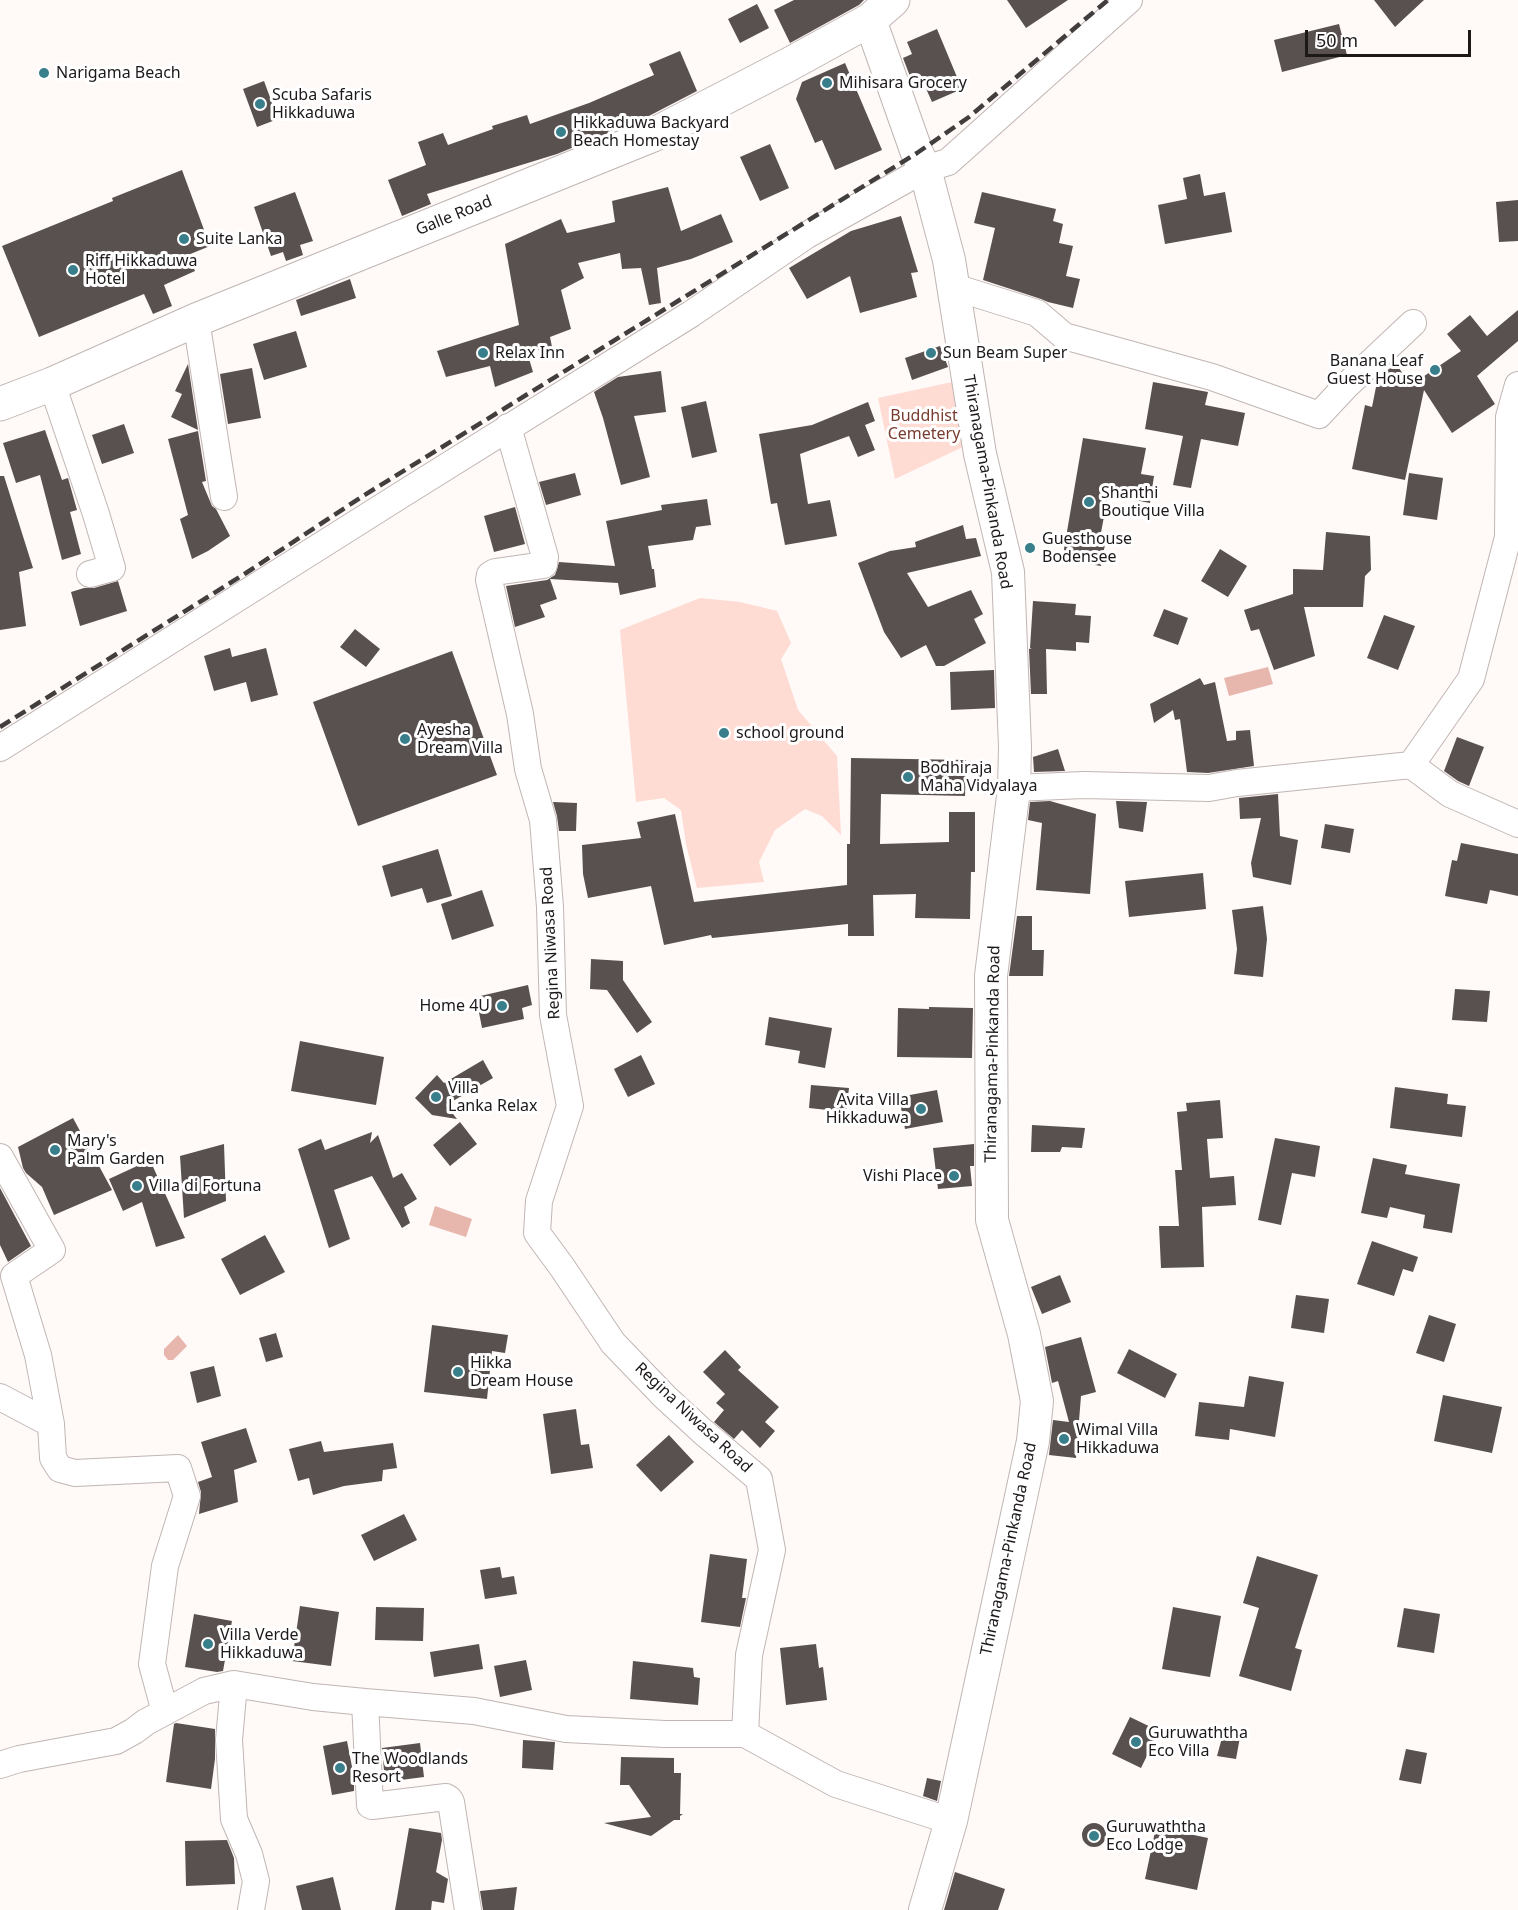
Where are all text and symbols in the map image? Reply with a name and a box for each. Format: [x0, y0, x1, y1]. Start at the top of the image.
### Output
scale bar [1308, 18, 1474, 56]
text: 50 m [1316, 28, 1358, 52]
place label: Narigama Beach [56, 63, 181, 83]
marker: Narigama Beach [37, 66, 51, 80]
place label: Mihisara Grocery [839, 73, 967, 93]
marker: Mihisara Grocery [820, 76, 834, 90]
place label: Scuba Safaris Hikkaduwa [272, 85, 372, 123]
marker: Scuba Safaris Hikkaduwa [253, 97, 267, 111]
place label: Hikkaduwa Backyard Beach Homestay [573, 113, 729, 151]
marker: Hikkaduwa Backyard Beach Homestay [554, 125, 568, 139]
street label: Galle Road [413, 192, 495, 240]
place label: Suite Lanka [196, 229, 283, 249]
marker: Suite Lanka [177, 232, 191, 246]
place label: Riff Hikkaduwa Hotel [85, 251, 198, 289]
marker: Riff Hikkaduwa Hotel [66, 263, 80, 277]
place label: Relax Inn [495, 343, 565, 363]
place label: Sun Beam Super [943, 343, 1067, 363]
marker: Relax Inn [476, 346, 490, 360]
marker: Sun Beam Super [924, 346, 938, 360]
place label: Banana Leaf Guest House [1327, 351, 1423, 389]
marker: Banana Leaf Guest House [1428, 363, 1442, 377]
street label: Thiranagama-Pinkanda Road [959, 373, 1015, 591]
park label: Buddhist Cemetery [888, 406, 960, 444]
place label: Shanthi Boutique Villa [1101, 483, 1205, 521]
marker: Shanthi Boutique Villa [1082, 495, 1096, 509]
place label: Guesthouse Bodensee [1042, 529, 1132, 567]
marker: Guesthouse Bodensee [1023, 541, 1037, 555]
place label: Ayesha Dream Villa [417, 720, 503, 758]
place label: school ground [736, 723, 844, 743]
marker: school ground [717, 726, 731, 740]
marker: Ayesha Dream Villa [398, 732, 412, 746]
place label: Bodhiraja Maha Vidyalaya [920, 758, 1037, 796]
marker: Bodhiraja Maha Vidyalaya [901, 770, 915, 784]
street label: Regina Niwasa Road [537, 866, 565, 1020]
street label: Thiranagama-Pinkanda Road [982, 945, 1004, 1163]
place label: Home 4U [419, 996, 490, 1016]
marker: Home 4U [495, 999, 509, 1013]
place label: Villa Lanka Relax [448, 1078, 537, 1116]
marker: Villa Lanka Relax [429, 1090, 443, 1104]
place label: Avita Villa Hikkaduwa [826, 1090, 909, 1128]
marker: Avita Villa Hikkaduwa [914, 1102, 928, 1116]
place label: Mary's Palm Garden [67, 1131, 165, 1169]
marker: Mary's Palm Garden [48, 1143, 62, 1157]
place label: Vishi Place [863, 1166, 942, 1186]
marker: Vishi Place [947, 1169, 961, 1183]
place label: Villa di Fortuna [149, 1176, 261, 1196]
marker: Villa di Fortuna [130, 1179, 144, 1193]
place label: Hikka Dream House [470, 1353, 573, 1391]
street label: Regina Niwasa Road [630, 1359, 756, 1477]
marker: Hikka Dream House [451, 1365, 465, 1379]
place label: Wimal Villa Hikkaduwa [1076, 1420, 1159, 1458]
marker: Wimal Villa Hikkaduwa [1057, 1432, 1071, 1446]
street label: Thiranagama-Pinkanda Road [977, 1441, 1041, 1657]
place label: Villa Verde Hikkaduwa [220, 1625, 303, 1663]
marker: Villa Verde Hikkaduwa [201, 1637, 215, 1651]
place label: Guruwaththa Eco Villa [1148, 1723, 1248, 1761]
marker: Guruwaththa Eco Villa [1129, 1735, 1143, 1749]
place label: The Woodlands Resort [352, 1749, 468, 1787]
marker: The Woodlands Resort [333, 1761, 347, 1775]
place label: Guruwaththa Eco Lodge [1106, 1817, 1206, 1855]
marker: Guruwaththa Eco Lodge [1087, 1829, 1101, 1843]

